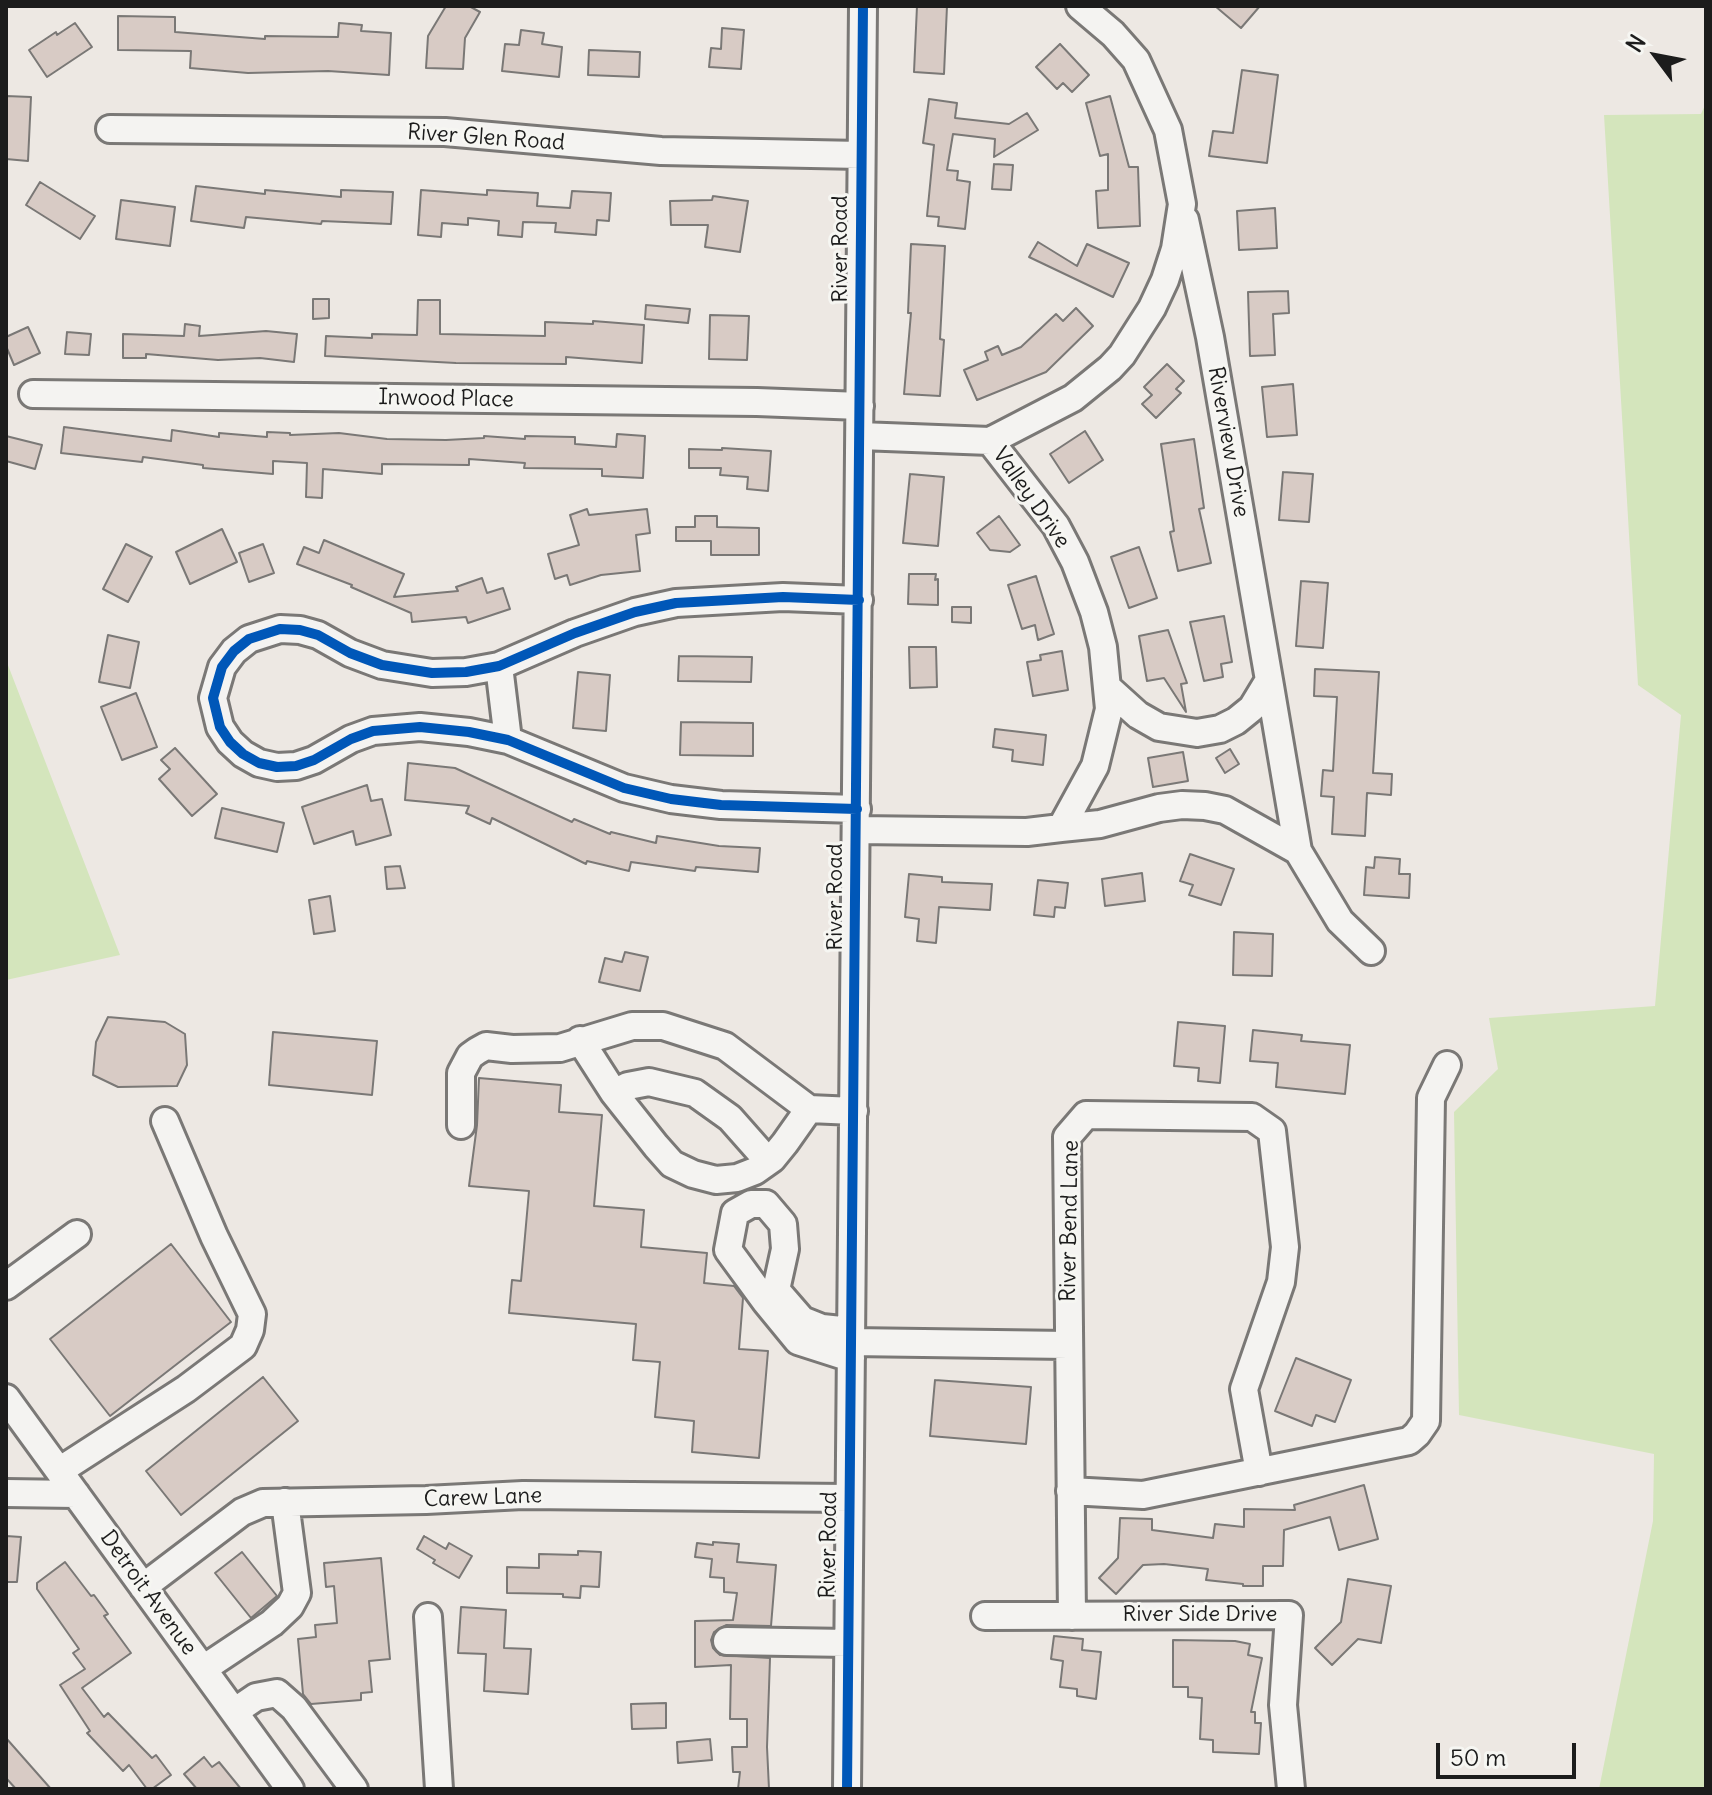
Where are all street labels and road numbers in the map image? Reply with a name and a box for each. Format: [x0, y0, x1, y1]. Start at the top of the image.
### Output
street label: River Glen Road [406, 119, 566, 157]
street label: River Road [828, 195, 854, 303]
street label: Riverview Drive [1202, 365, 1254, 519]
street label: Inwood Place [378, 385, 514, 413]
street label: Valley Drive [987, 443, 1075, 553]
street label: River Road [823, 843, 849, 951]
street label: River Bend Lane [1055, 1140, 1085, 1302]
street label: Carew Lane [423, 1483, 543, 1513]
street label: River Road [815, 1491, 843, 1599]
street label: Detroit Avenue [94, 1526, 202, 1660]
street label: River Side Drive [1123, 1602, 1277, 1628]

